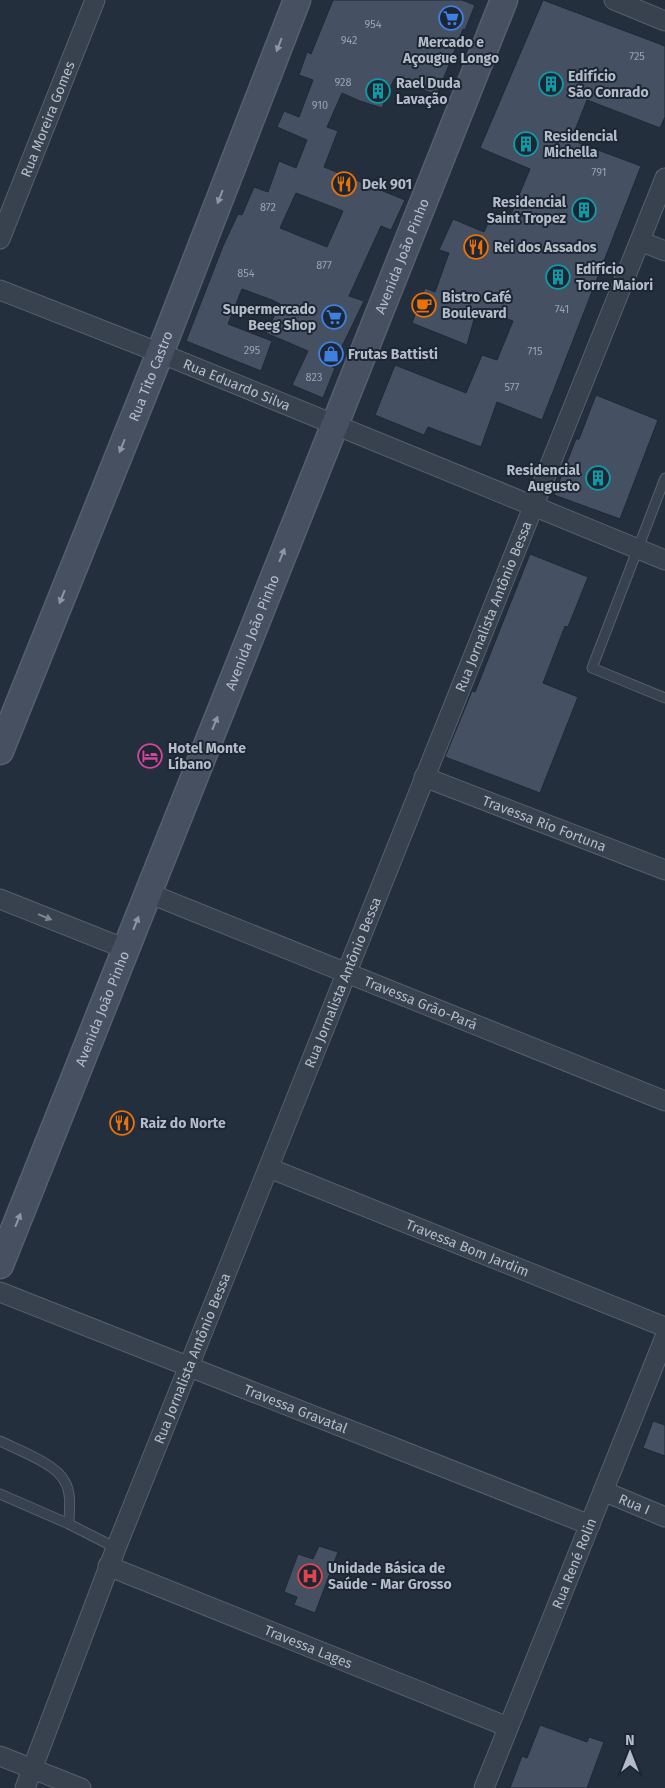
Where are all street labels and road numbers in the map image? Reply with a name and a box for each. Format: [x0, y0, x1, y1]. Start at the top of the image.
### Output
street label: Rua Moreira Gomes [17, 59, 79, 180]
street label: Avenida João Pinho [372, 196, 433, 317]
street label: Rua Tito Castro [125, 329, 177, 424]
street label: Rua Eduardo Silva [180, 355, 293, 415]
street label: Rua Jornalista Antônio Bessa [452, 519, 536, 694]
street label: Avenida João Pinho [222, 572, 283, 693]
street label: Travessa Rio Fortuna [480, 792, 608, 855]
street label: Rua Jornalista Antônio Bessa [301, 895, 385, 1070]
street label: Avenida João Pinho [72, 949, 133, 1069]
street label: Travessa Grão-Pará [361, 973, 480, 1034]
street label: Travessa Bom Jardim [403, 1216, 532, 1281]
street label: Rua Jornalista Antônio Bessa [151, 1271, 234, 1446]
street label: Travessa Gravatal [241, 1381, 350, 1437]
street label: Rua I [616, 1491, 652, 1519]
street label: Rua René Rolin [549, 1516, 600, 1611]
street label: Travessa Lages [262, 1622, 355, 1673]

